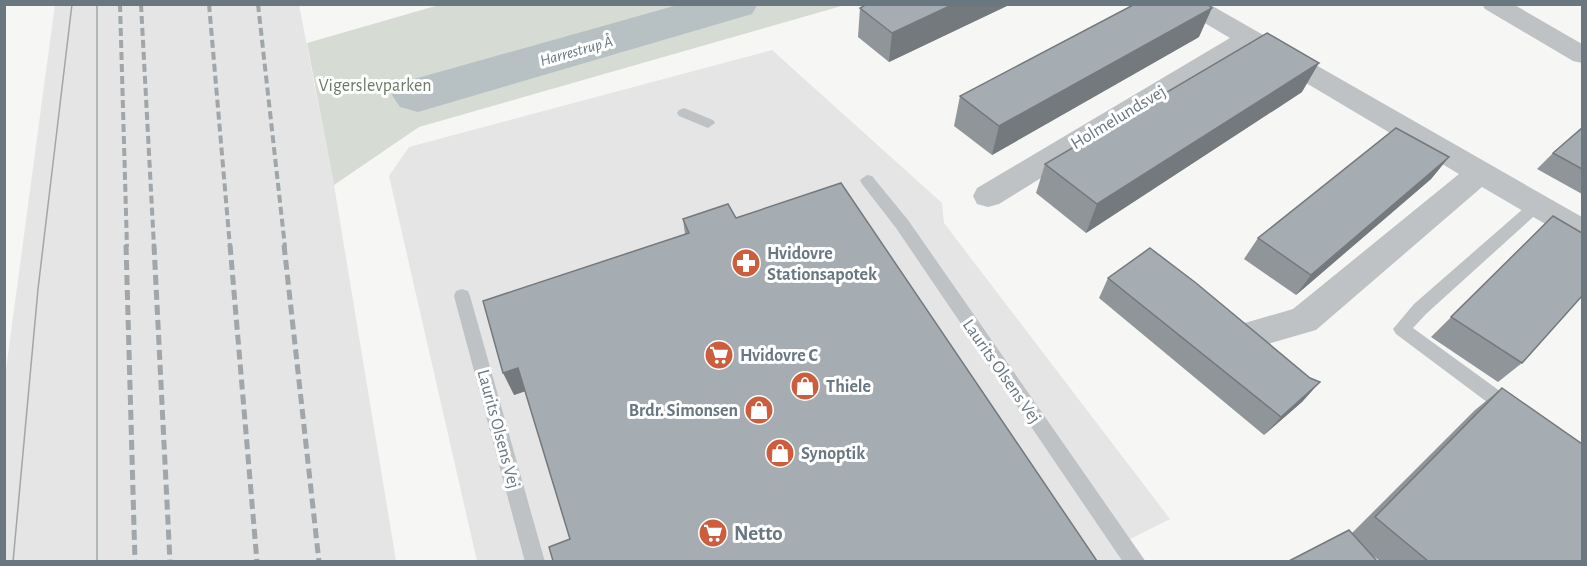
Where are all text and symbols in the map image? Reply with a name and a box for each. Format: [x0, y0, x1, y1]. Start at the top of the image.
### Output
water label: Harrestrup Å [538, 31, 615, 70]
park label: Vigerslevparken [318, 77, 432, 95]
street label: Holmelundsvej [1068, 83, 1169, 153]
place label: Hvidovre Stationsapotek [767, 245, 877, 284]
pharmacy icon: Hvidovre Stationsapotek [730, 247, 762, 279]
street label: Laurits Olsens Vej [959, 316, 1044, 427]
supermarket icon: Hvidovre C [703, 339, 735, 371]
place label: Hvidovre C [740, 347, 818, 365]
street label: Laurits Olsens Vej [473, 368, 523, 491]
shop icon: Thiele [789, 370, 821, 402]
place label: Thiele [826, 378, 871, 396]
shop icon: Brdr. Simonsen [743, 394, 775, 426]
place label: Brdr. Simonsen [629, 402, 738, 420]
shop icon: Synoptik [764, 437, 796, 469]
place label: Synoptik [801, 445, 865, 463]
supermarket icon: Netto [697, 517, 729, 549]
place label: Netto [734, 523, 783, 544]

